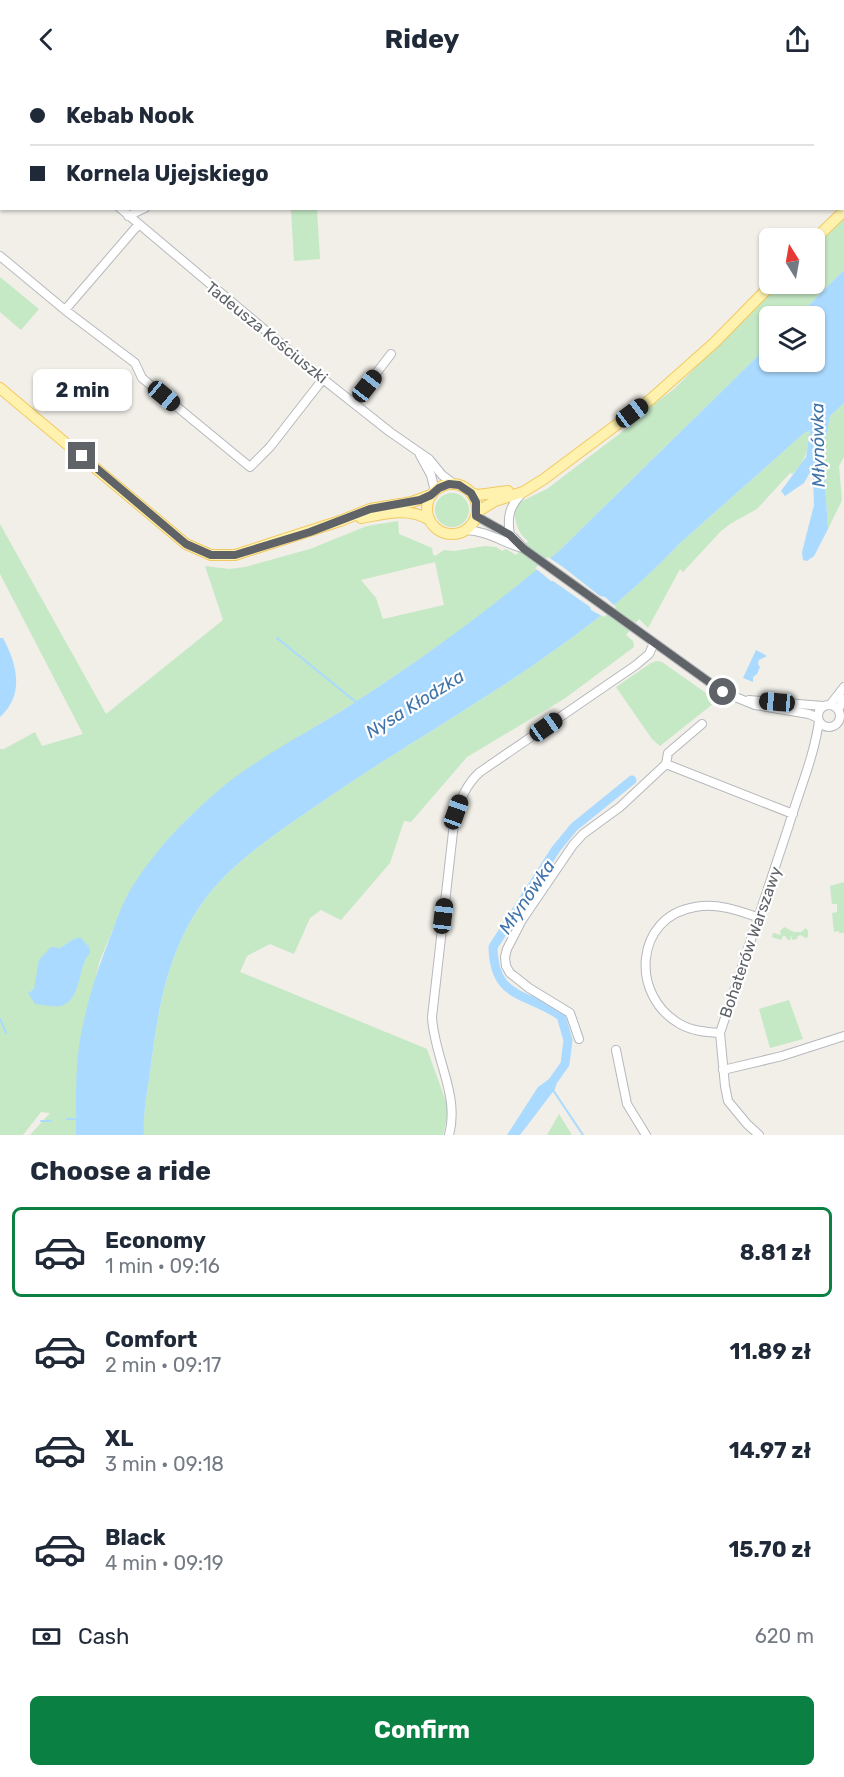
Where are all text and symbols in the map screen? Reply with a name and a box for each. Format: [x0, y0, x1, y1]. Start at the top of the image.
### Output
icon: back [30, 23, 63, 56]
text: Ridey [385, 23, 459, 55]
icon: share [781, 23, 814, 56]
text: Kebab Nook [66, 102, 194, 129]
text: Kornela Ujejskiego [66, 160, 269, 187]
north arrow [759, 228, 825, 294]
map controls [759, 228, 825, 372]
street label: Tadeusza Kościuszki [202, 277, 331, 387]
button: layers [759, 306, 825, 372]
car [349, 366, 385, 406]
callout: 2 min [32, 369, 132, 411]
text: 2 min [55, 378, 110, 402]
car [144, 378, 184, 414]
car [612, 395, 652, 431]
water label: Młynówka [806, 402, 830, 487]
route end [68, 442, 95, 469]
water label: Nysa Kłodzka [362, 665, 469, 743]
route start [709, 678, 736, 705]
car [758, 691, 796, 713]
car [526, 709, 566, 745]
car [441, 792, 471, 832]
water label: Młynówka [494, 855, 560, 938]
street label: Bohaterów Warszawy [716, 864, 785, 1020]
car [432, 897, 454, 935]
text: Choose a ride [30, 1155, 211, 1187]
icon: car [33, 1225, 87, 1279]
text: Economy [105, 1227, 206, 1254]
text: 8.81 zł [740, 1239, 811, 1266]
text: 1 min · 09:16 [105, 1254, 220, 1278]
icon: car [33, 1324, 87, 1378]
text: Comfort [105, 1326, 197, 1353]
text: 11.89 zł [730, 1338, 811, 1365]
text: 2 min · 09:17 [105, 1353, 221, 1377]
icon: car [33, 1423, 87, 1477]
text: XL [105, 1425, 133, 1452]
text: 14.97 zł [729, 1437, 811, 1464]
text: 3 min · 09:18 [105, 1452, 224, 1476]
icon: car [33, 1522, 87, 1576]
text: Black [105, 1524, 166, 1551]
text: 15.70 zł [728, 1536, 811, 1563]
text: 4 min · 09:19 [105, 1551, 224, 1575]
icon: cash [30, 1620, 63, 1653]
text: Cash [78, 1623, 129, 1650]
text: 620 m [755, 1624, 814, 1648]
button: Confirm [30, 1696, 814, 1765]

